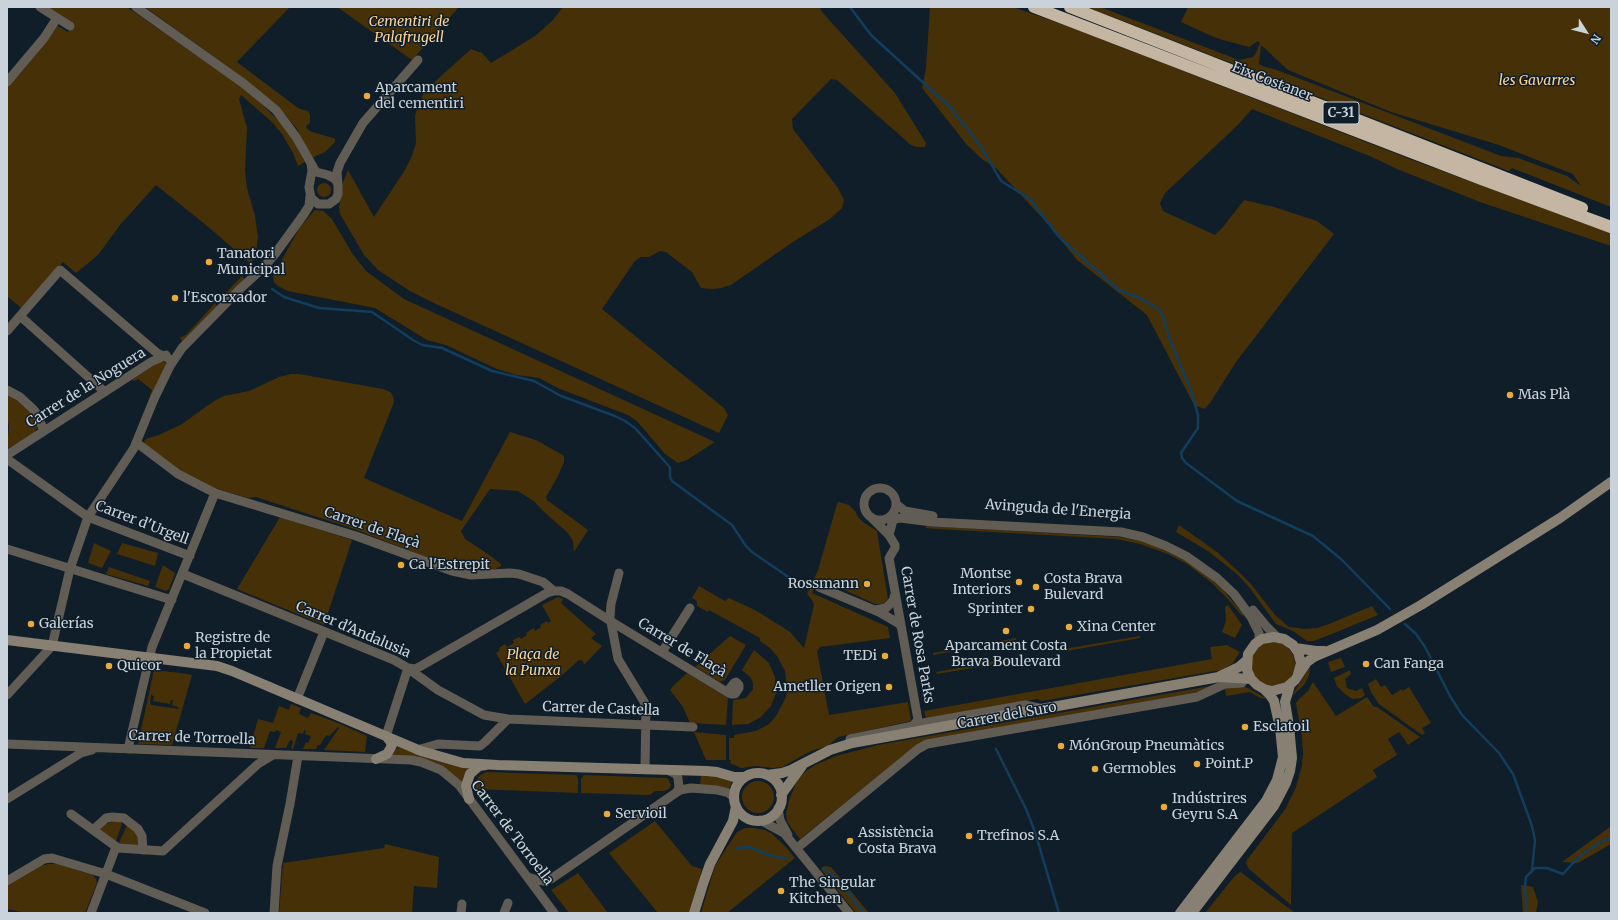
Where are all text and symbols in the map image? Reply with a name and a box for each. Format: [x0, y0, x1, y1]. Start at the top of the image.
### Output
north arrow [1566, 12, 1606, 52]
park label: Cementiri de Palafrugell [369, 14, 449, 46]
text: N [1587, 31, 1604, 47]
street label: Eix Costaner [1229, 59, 1315, 105]
park label: les Gavarres [1499, 73, 1575, 89]
place label: Aparcament del cementiri [375, 80, 464, 112]
marker: Aparcament del cementiri [362, 91, 372, 101]
road number: C-31 [1323, 102, 1359, 124]
place label: Tanatori Municipal [217, 246, 285, 278]
marker: Tanatori Municipal [204, 257, 214, 267]
place label: l'Escorxador [183, 290, 267, 306]
marker: l'Escorxador [170, 293, 180, 303]
street label: Carrer de la Noguera [23, 344, 149, 432]
place label: Mas Plà [1518, 387, 1570, 403]
marker: Mas Plà [1505, 390, 1515, 400]
street label: Carrer d'Urgell [93, 497, 191, 549]
street label: Avinguda de l'Energia [984, 497, 1132, 523]
street label: Carrer de Flaçà [322, 504, 422, 552]
place label: Ca l'Estrepit [409, 557, 490, 573]
marker: Ca l'Estrepit [396, 560, 406, 570]
street label: Carrer de Rosa Parks [897, 565, 937, 705]
place label: Montse Interiors [953, 566, 1011, 598]
place label: Costa Brava Bulevard [1044, 571, 1123, 604]
place label: Rossmann [788, 576, 859, 592]
marker: Montse Interiors [1014, 577, 1024, 587]
marker: Rossmann [862, 579, 872, 589]
marker: Costa Brava Bulevard [1031, 582, 1041, 592]
street label: Carrer d'Andalusia [293, 598, 413, 662]
place label: Sprinter [968, 601, 1023, 617]
marker: Sprinter [1026, 604, 1036, 614]
street label: Carrer de Flaçà [635, 615, 729, 681]
place label: Galerías [39, 616, 94, 632]
marker: Galerías [26, 619, 36, 629]
place label: Xina Center [1077, 619, 1156, 635]
marker: Xina Center [1064, 622, 1074, 632]
marker: Aparcament Costa Brava Boulevard [1001, 626, 1011, 636]
place label: Registre de la Propietat [195, 630, 272, 662]
place label: Aparcament Costa Brava Boulevard [945, 638, 1067, 670]
marker: Registre de la Propietat [182, 641, 192, 651]
park label: Plaça de la Punxa [505, 647, 561, 680]
place label: TEDi [843, 648, 877, 664]
marker: TEDi [880, 651, 890, 661]
place label: Can Fanga [1374, 656, 1444, 672]
place label: Quicor [117, 658, 162, 674]
marker: Can Fanga [1361, 659, 1371, 669]
marker: Quicor [104, 661, 114, 671]
place label: Ametller Origen [773, 679, 881, 695]
marker: Ametller Origen [884, 682, 894, 692]
street label: Carrer de Castella [542, 699, 660, 719]
street label: Carrer del Suro [956, 699, 1058, 733]
place label: Esclatoil [1253, 719, 1310, 735]
marker: Esclatoil [1240, 722, 1250, 732]
street label: Carrer de Torroella [128, 727, 256, 749]
place label: MónGroup Pneumàtics [1069, 738, 1224, 754]
marker: MónGroup Pneumàtics [1056, 741, 1066, 751]
place label: Point.P [1205, 756, 1253, 772]
marker: Point.P [1192, 759, 1202, 769]
place label: Germobles [1103, 761, 1176, 777]
marker: Germobles [1090, 764, 1100, 774]
street label: Carrer de Torroella [467, 777, 557, 889]
place label: Indústrires Geyru S.A [1172, 791, 1247, 824]
marker: Indústrires Geyru S.A [1159, 802, 1169, 812]
place label: Servioil [615, 806, 667, 822]
marker: Servioil [602, 809, 612, 819]
place label: Assistència Costa Brava [858, 825, 937, 858]
place label: Trefinos S.A [977, 828, 1059, 844]
marker: Trefinos S.A [964, 831, 974, 841]
marker: Assistència Costa Brava [845, 836, 855, 846]
place label: The Singular Kitchen [789, 875, 876, 908]
marker: The Singular Kitchen [776, 886, 786, 896]

